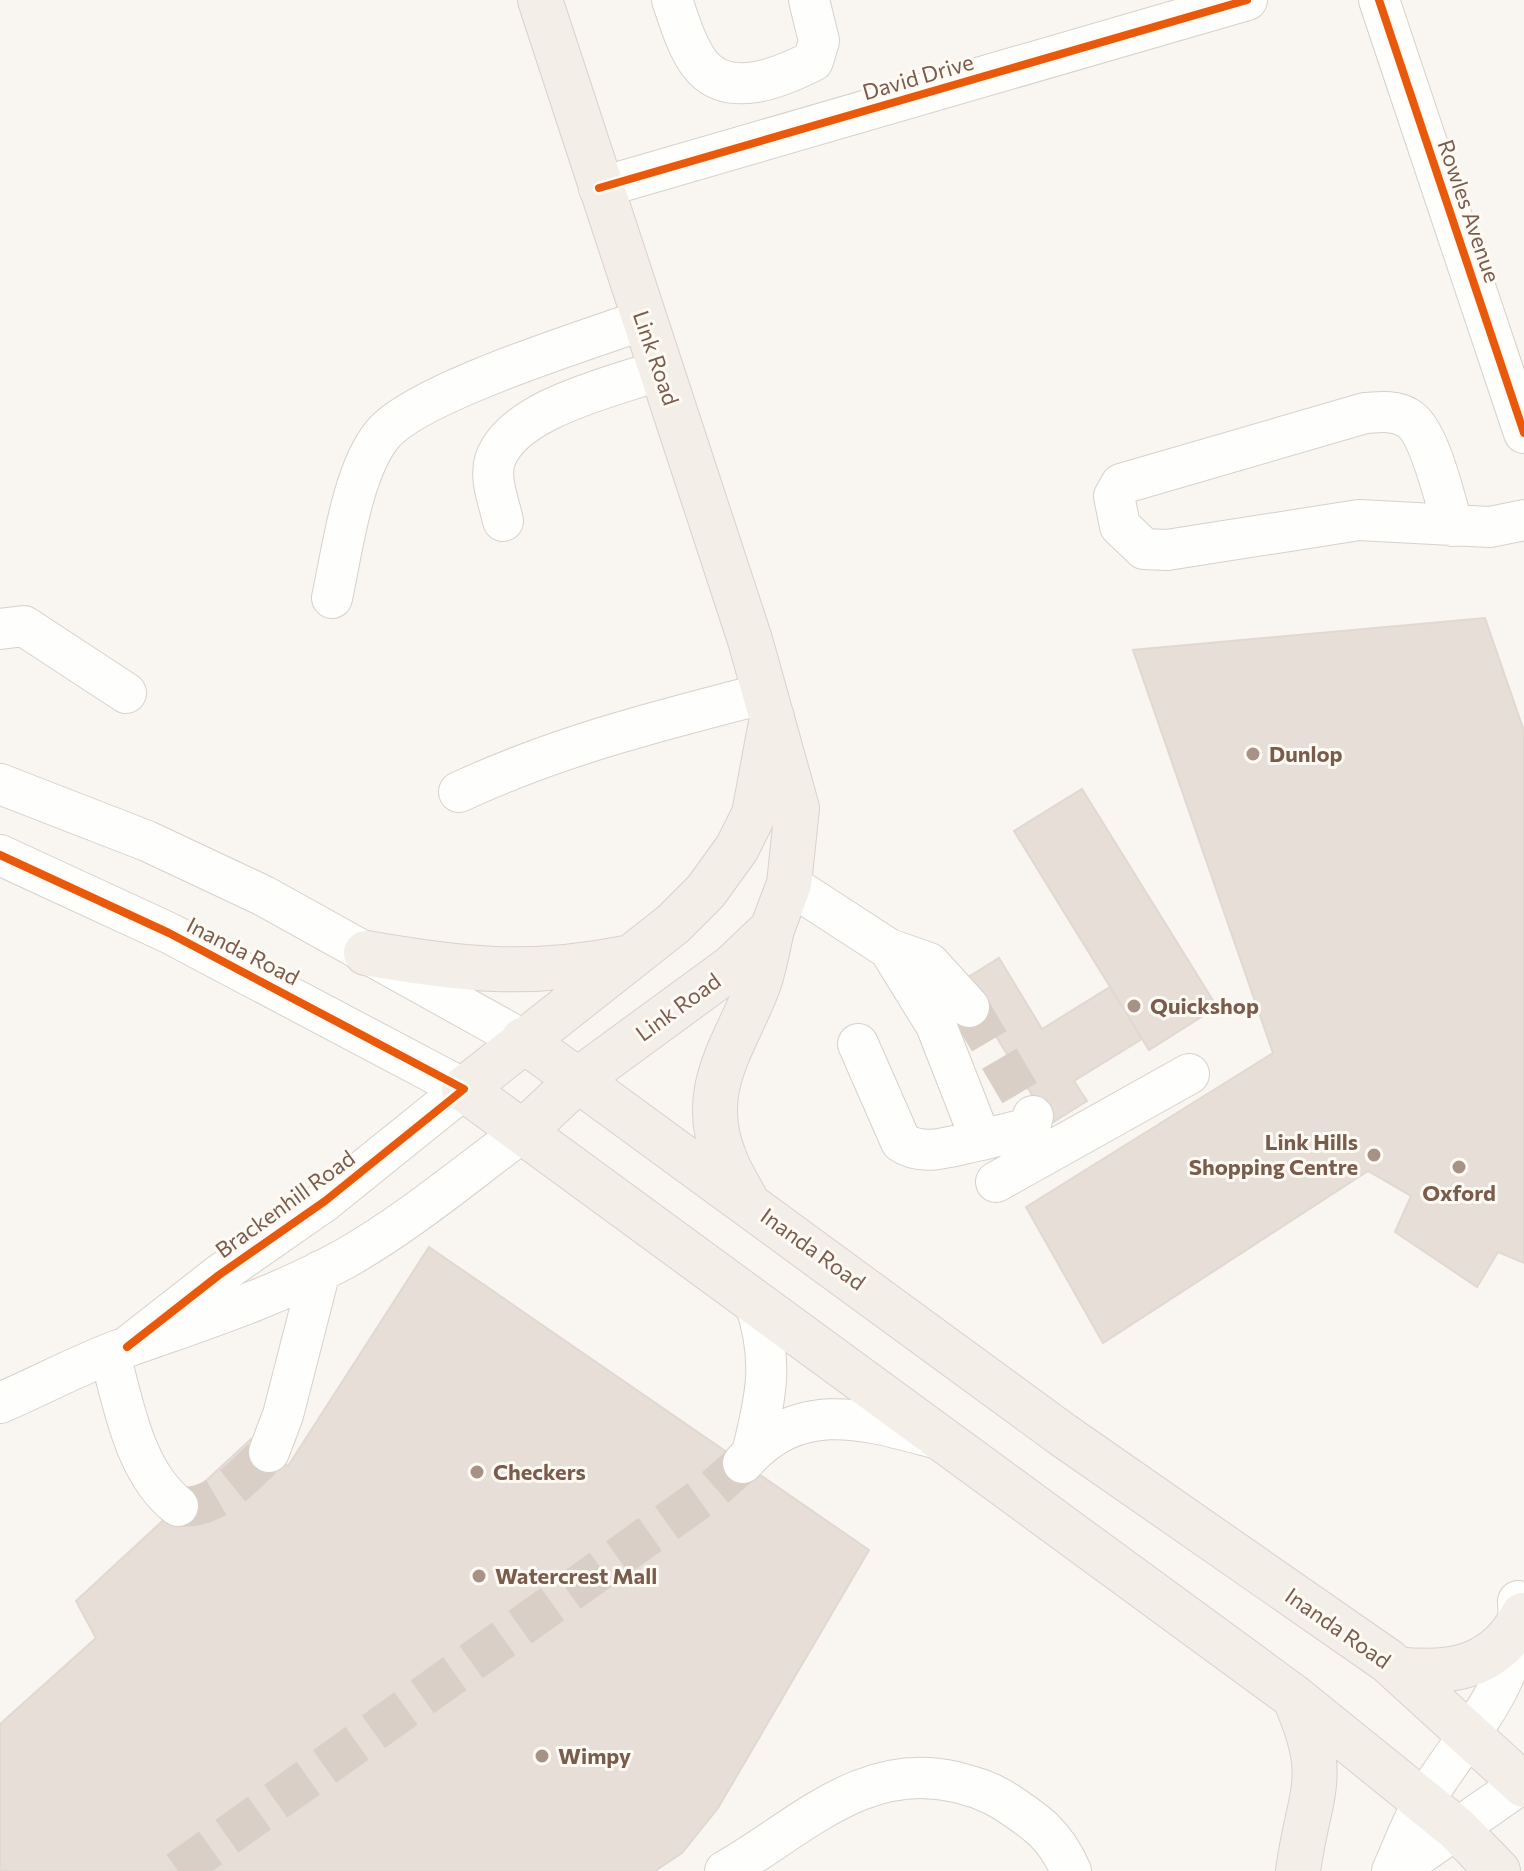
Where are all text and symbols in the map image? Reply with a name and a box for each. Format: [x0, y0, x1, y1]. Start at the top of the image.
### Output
street label: David Drive [859, 48, 977, 105]
street label: Rowles Avenue [1432, 136, 1507, 286]
street label: Link Road [628, 307, 685, 409]
place label: Dunlop [1269, 740, 1343, 767]
marker: Dunlop [1244, 745, 1262, 763]
street label: Inanda Road [182, 911, 304, 990]
street label: Link Road [630, 967, 725, 1046]
place label: Quickshop [1150, 992, 1259, 1019]
marker: Quickshop [1125, 997, 1143, 1015]
place label: Link Hills Shopping Centre [1189, 1128, 1358, 1180]
street label: Brackenhill Road [210, 1144, 360, 1263]
marker: Link Hills Shopping Centre [1365, 1146, 1383, 1164]
marker: Oxford [1450, 1158, 1468, 1176]
place label: Oxford [1422, 1179, 1496, 1206]
street label: Inanda Road [756, 1202, 871, 1296]
place label: Checkers [493, 1458, 586, 1485]
marker: Checkers [468, 1463, 486, 1481]
place label: Watercrest Mall [495, 1562, 657, 1589]
marker: Watercrest Mall [470, 1567, 488, 1585]
street label: Inanda Road [1280, 1581, 1396, 1674]
place label: Wimpy [558, 1742, 631, 1769]
marker: Wimpy [533, 1747, 551, 1765]

